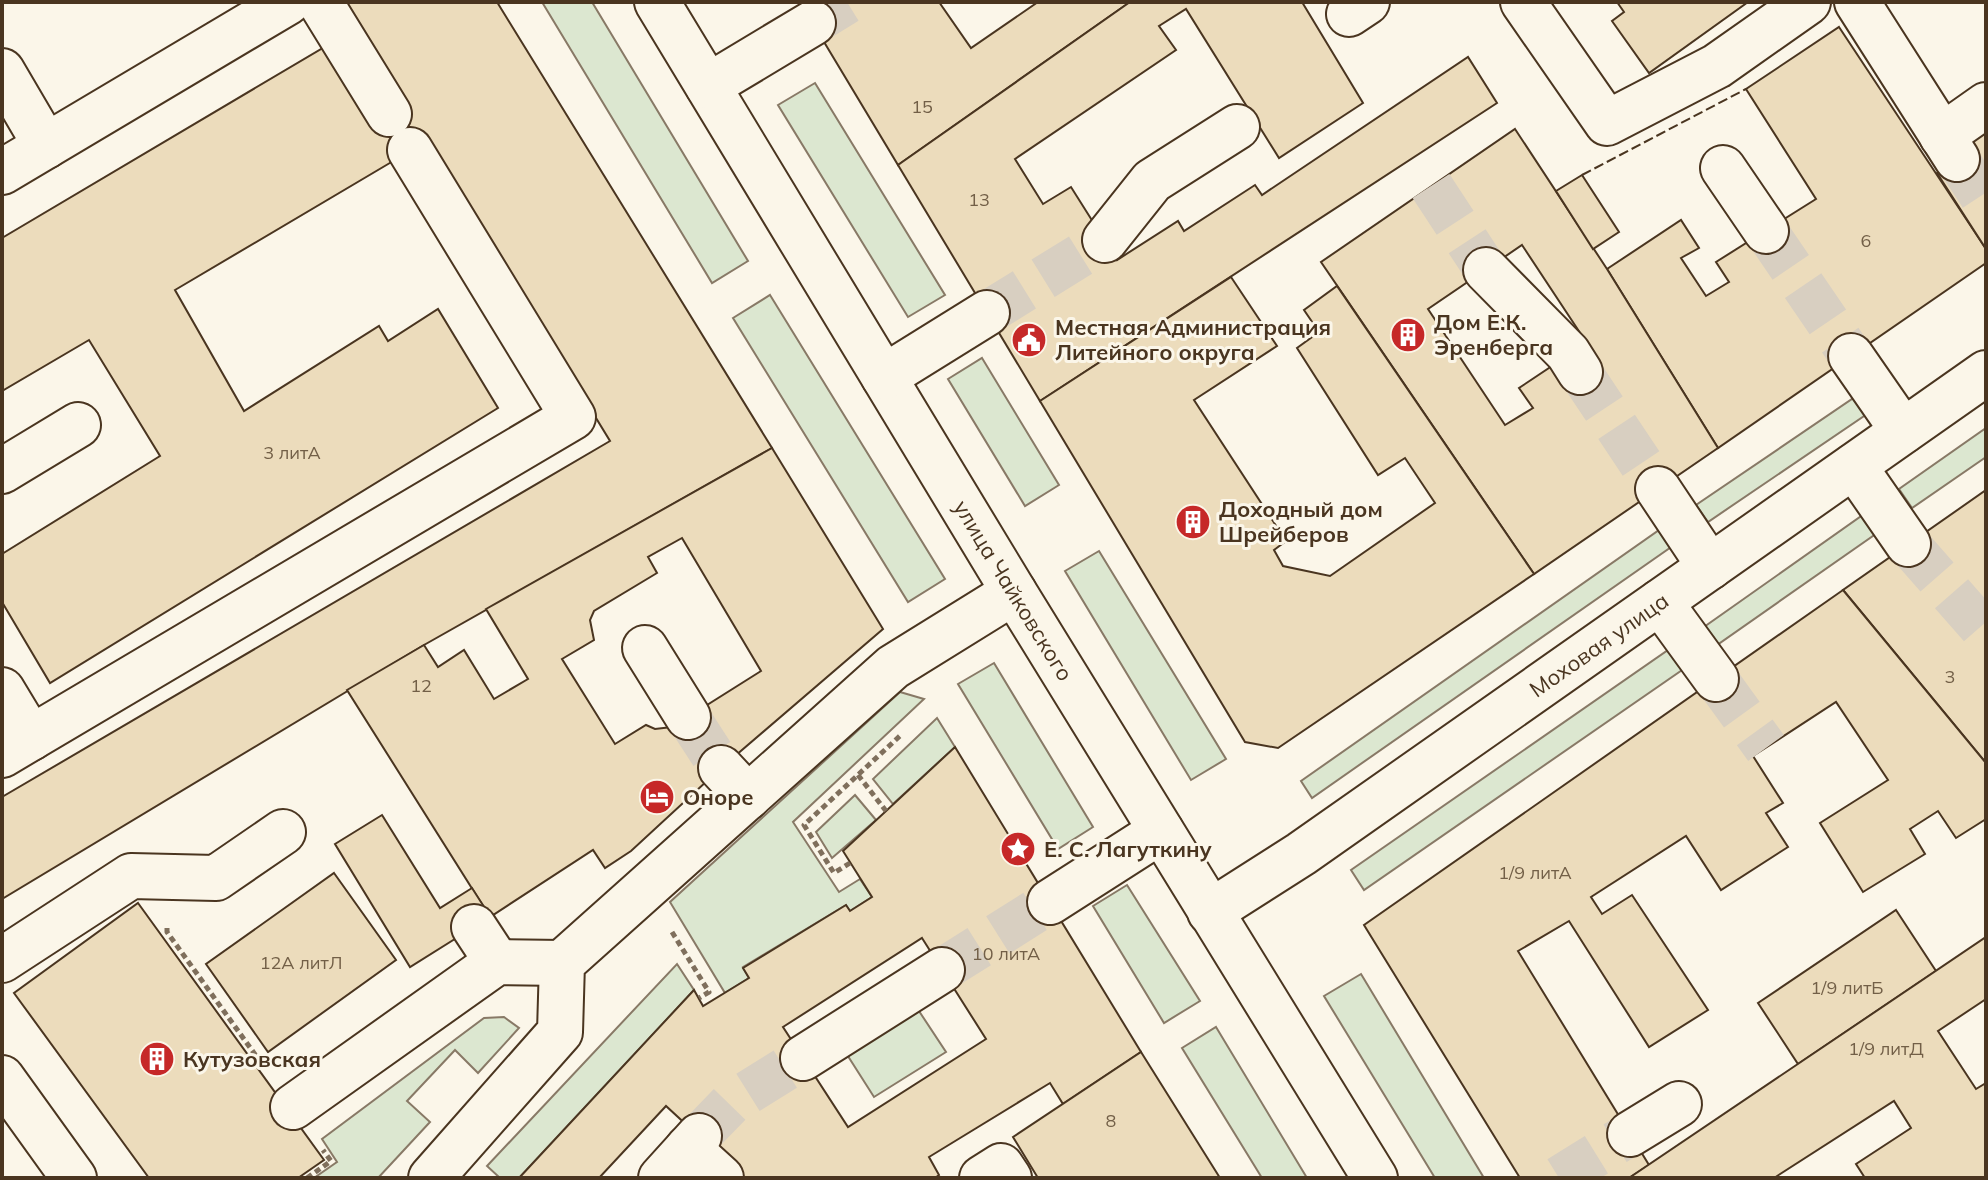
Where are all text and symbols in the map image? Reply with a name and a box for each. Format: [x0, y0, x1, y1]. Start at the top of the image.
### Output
house number: 15 [911, 95, 933, 118]
house number: 13 [968, 188, 990, 211]
house number: 6 [1861, 229, 1871, 252]
place label: Дом Е.К. Эренберга [1434, 308, 1553, 361]
place label: Местная Администрация Литейного округа [1055, 313, 1331, 366]
building icon: Дом Е.К. Эренберга [1389, 316, 1427, 354]
public building icon: Местная Администрация Литейного округа [1010, 321, 1048, 359]
house number: 3 литА [263, 441, 321, 464]
street label: улица Чайковского [948, 495, 1079, 686]
place label: Доходный дом Шрейберов [1219, 495, 1383, 548]
building icon: Доходный дом Шрейберов [1174, 503, 1212, 541]
street label: Моховая улица [1524, 586, 1674, 703]
house number: 3 [1945, 665, 1955, 688]
house number: 12 [410, 674, 432, 697]
hotel icon: Оноре [638, 778, 676, 816]
place label: Оноре [683, 783, 754, 811]
place icon: Е. С. Лагуткину [999, 830, 1037, 868]
place label: Е. С. Лагуткину [1044, 835, 1213, 863]
house number: 1/9 литА [1498, 861, 1572, 884]
house number: 10 литА [972, 942, 1040, 965]
house number: 12А литЛ [260, 951, 342, 974]
house number: 1/9 литБ [1810, 976, 1884, 999]
house number: 1/9 литД [1848, 1037, 1924, 1060]
building icon: Кутузовская [138, 1040, 176, 1078]
place label: Кутузовская [183, 1045, 321, 1073]
house number: 8 [1106, 1109, 1116, 1132]

